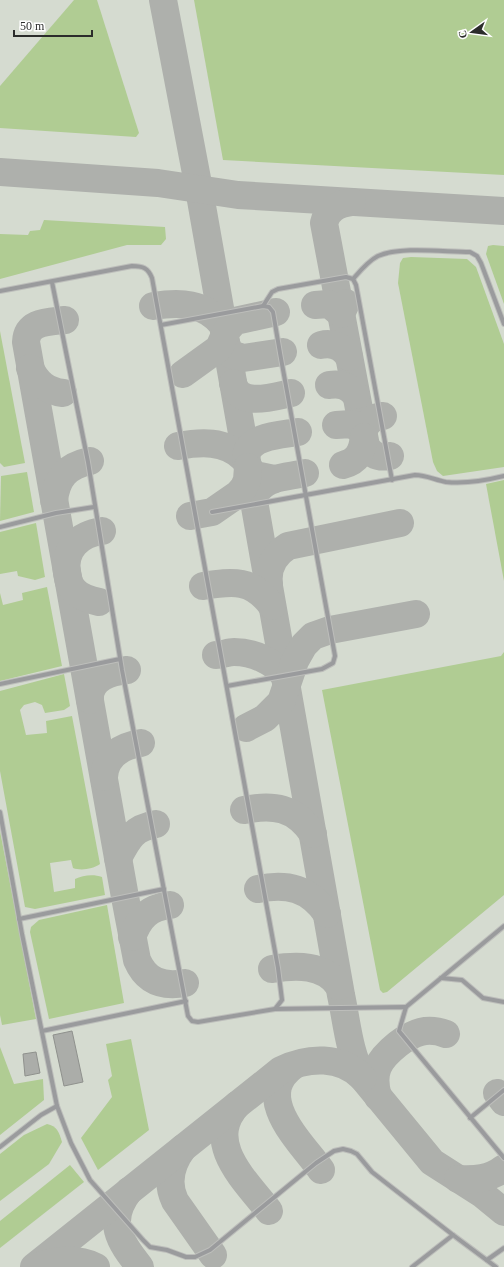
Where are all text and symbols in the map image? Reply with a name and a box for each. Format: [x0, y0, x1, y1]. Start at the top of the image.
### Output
scale bar [14, 12, 92, 38]
north arrow [452, 12, 492, 52]
text: 50 m [20, 19, 45, 33]
text: С [456, 29, 469, 40]

